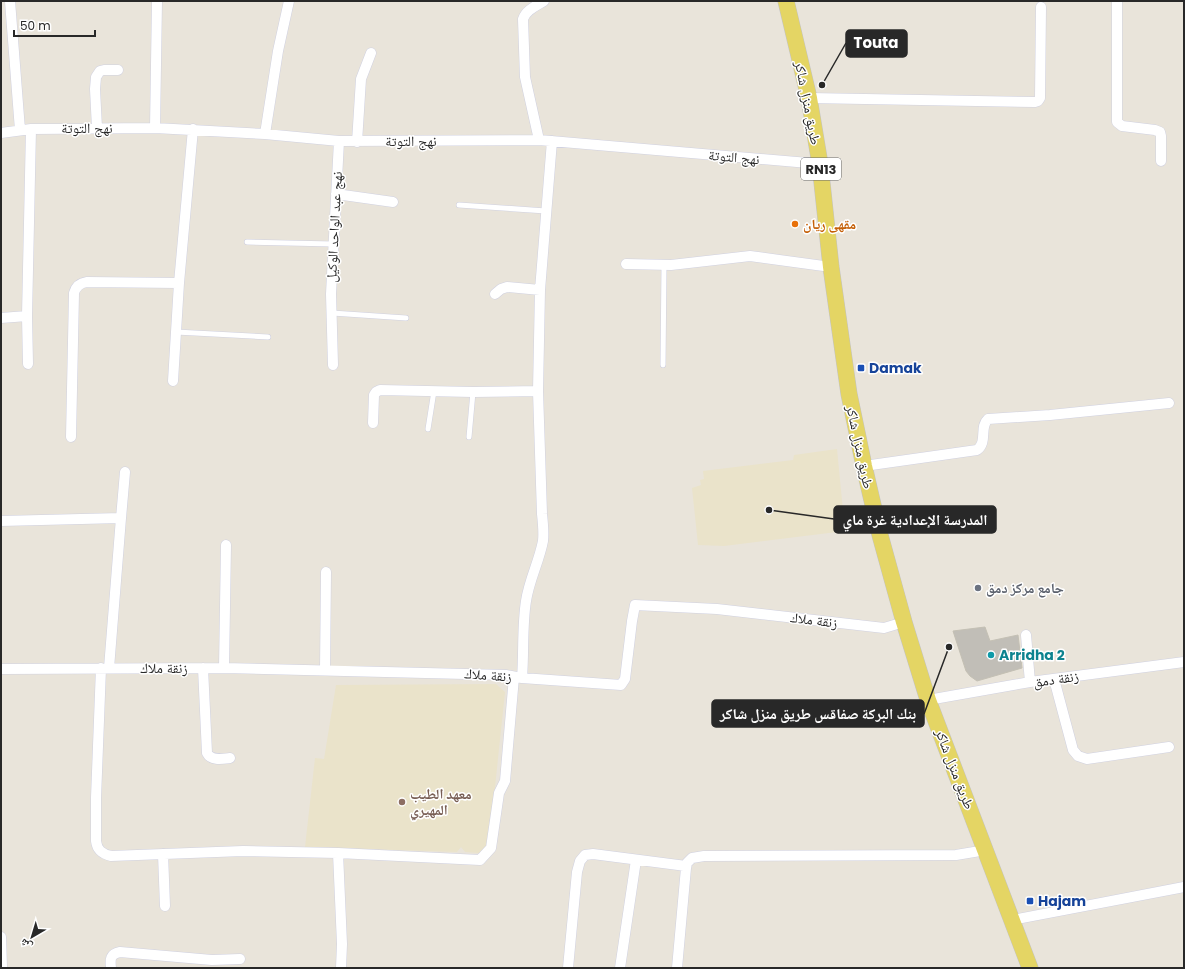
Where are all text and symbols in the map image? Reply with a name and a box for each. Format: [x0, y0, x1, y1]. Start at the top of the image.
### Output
scale bar [14, 12, 95, 38]
text: 50 m [20, 17, 51, 34]
callout: Touta [846, 30, 907, 57]
text: Touta [854, 32, 898, 53]
street label: طريق منزل شاكر [790, 58, 826, 147]
street label: نهج التوتة [61, 118, 113, 138]
street label: نهج التوتة [385, 131, 437, 151]
street label: نهج التوتة [708, 145, 761, 169]
road number: RN13 [801, 158, 841, 180]
street label: نهج عبد الواحد الوكيل [321, 171, 347, 283]
place label: مقهى ريان [803, 214, 856, 234]
marker: مقهى ريان [790, 219, 800, 229]
place label: Damak [869, 358, 922, 378]
marker: Damak [856, 363, 866, 373]
street label: طريق منزل شاكر [841, 402, 879, 491]
callout: المدرسة الإعدادية غرة ماي [834, 506, 996, 533]
text: المدرسة الإعدادية غرة ماي [842, 509, 988, 532]
place label: جامع مركز دمق [986, 578, 1064, 598]
marker: جامع مركز دمق [973, 583, 983, 593]
street label: زنقة ملاك [789, 607, 839, 633]
place label: Arridha 2 [999, 645, 1065, 665]
marker: Arridha 2 [986, 650, 996, 660]
street label: زنقة ملاك [140, 658, 188, 678]
street label: زنقة ملاك [464, 663, 512, 687]
street label: زنقة دمق [1032, 666, 1080, 692]
callout: بنك البركة صفاقس طريق منزل شاكر [712, 700, 924, 727]
text: بنك البركة صفاقس طريق منزل شاكر [719, 703, 916, 724]
street label: طريق منزل شاكر [930, 725, 980, 812]
place label: معهد الطيب المهيري [410, 784, 472, 821]
marker: معهد الطيب المهيري [397, 797, 407, 807]
place label: Hajam [1038, 891, 1086, 911]
marker: Hajam [1025, 896, 1035, 906]
north arrow [12, 917, 52, 957]
text: ش [16, 935, 35, 955]

